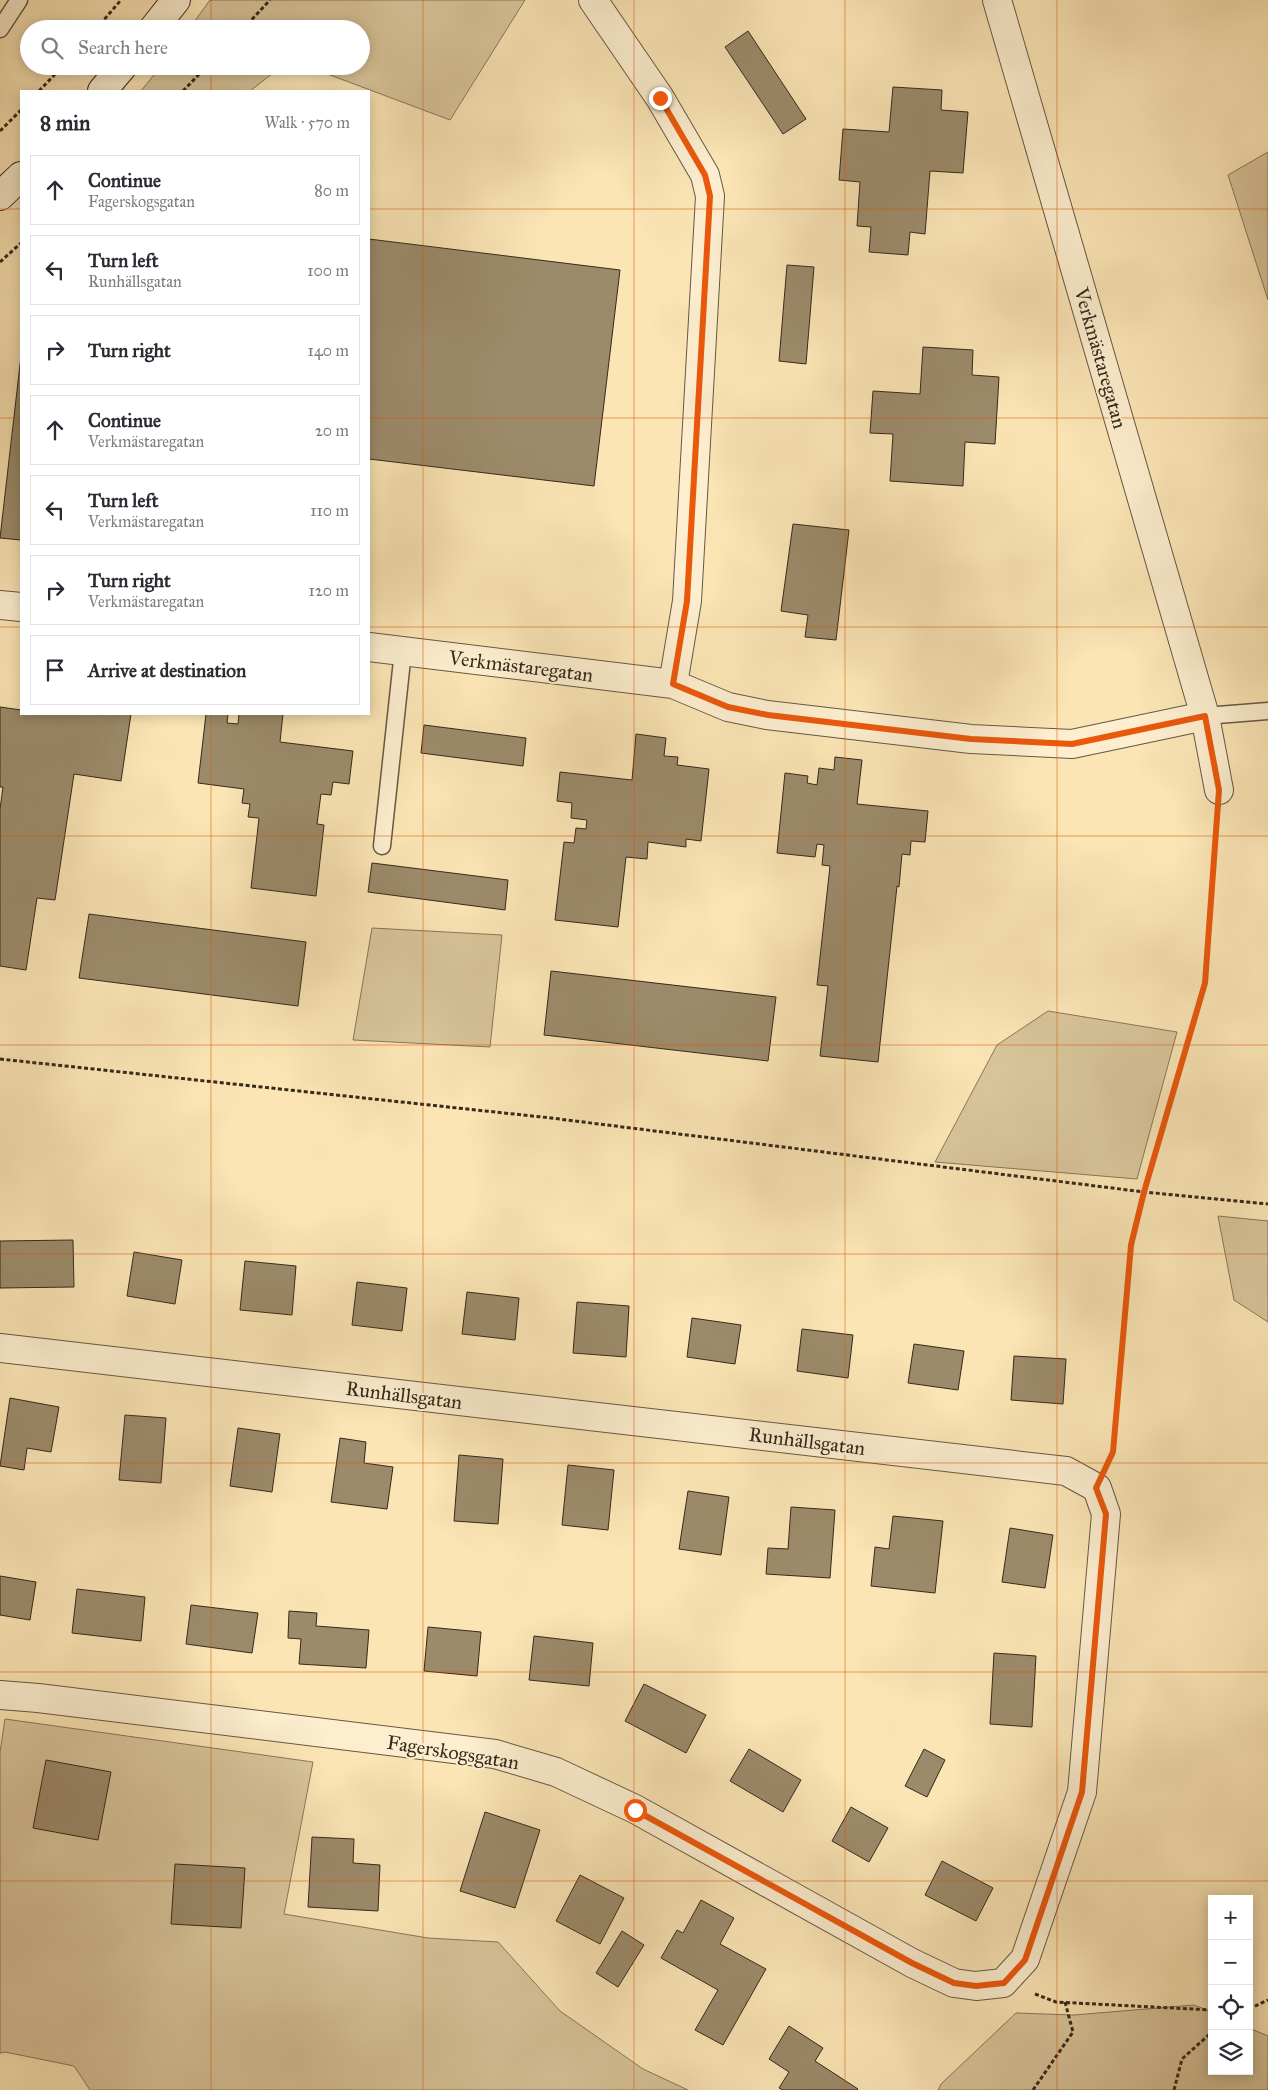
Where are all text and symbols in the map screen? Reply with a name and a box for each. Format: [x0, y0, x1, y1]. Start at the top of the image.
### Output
search box [20, 20, 370, 75]
icon: search [38, 34, 66, 62]
text: Search here [78, 36, 168, 59]
route end [649, 87, 672, 110]
text: 8 min [40, 110, 90, 136]
text: Walk · 570 m [265, 113, 350, 132]
text: Continue [88, 169, 161, 192]
icon: ahead [41, 176, 69, 204]
text: 80 m [314, 181, 349, 200]
text: Fagerskogsgatan [88, 192, 195, 211]
text: Turn left [88, 249, 158, 272]
icon: left [41, 256, 69, 284]
text: 100 m [307, 261, 349, 280]
text: Runhällsgatan [88, 272, 182, 291]
street label: Verkmästaregatan [1068, 284, 1133, 432]
icon: right [41, 336, 69, 364]
text: Turn right [88, 339, 171, 362]
text: 140 m [308, 341, 349, 360]
text: Continue [88, 409, 161, 432]
icon: ahead [41, 416, 69, 444]
text: 20 m [315, 421, 349, 440]
text: Verkmästaregatan [88, 432, 204, 451]
text: Turn left [88, 489, 158, 512]
icon: left [41, 496, 69, 524]
text: 110 m [310, 501, 349, 520]
text: Verkmästaregatan [88, 512, 204, 531]
text: Turn right [88, 569, 171, 592]
icon: right [41, 576, 69, 604]
text: 120 m [309, 581, 349, 600]
text: Verkmästaregatan [88, 592, 204, 611]
street label: Verkmästaregatan [446, 645, 595, 688]
icon: arrive [41, 656, 69, 684]
text: Arrive at destination [88, 659, 246, 682]
street label: Runhällsgatan [344, 1376, 464, 1415]
street label: Runhällsgatan [747, 1422, 867, 1461]
street label: Fagerskogsgatan [385, 1730, 521, 1775]
route start [624, 1799, 647, 1822]
map controls [1208, 1895, 1253, 2075]
button: + [1208, 1895, 1253, 1940]
button: − [1208, 1940, 1253, 1985]
button: locate [1208, 1985, 1253, 2030]
button: layers [1208, 2030, 1253, 2075]

